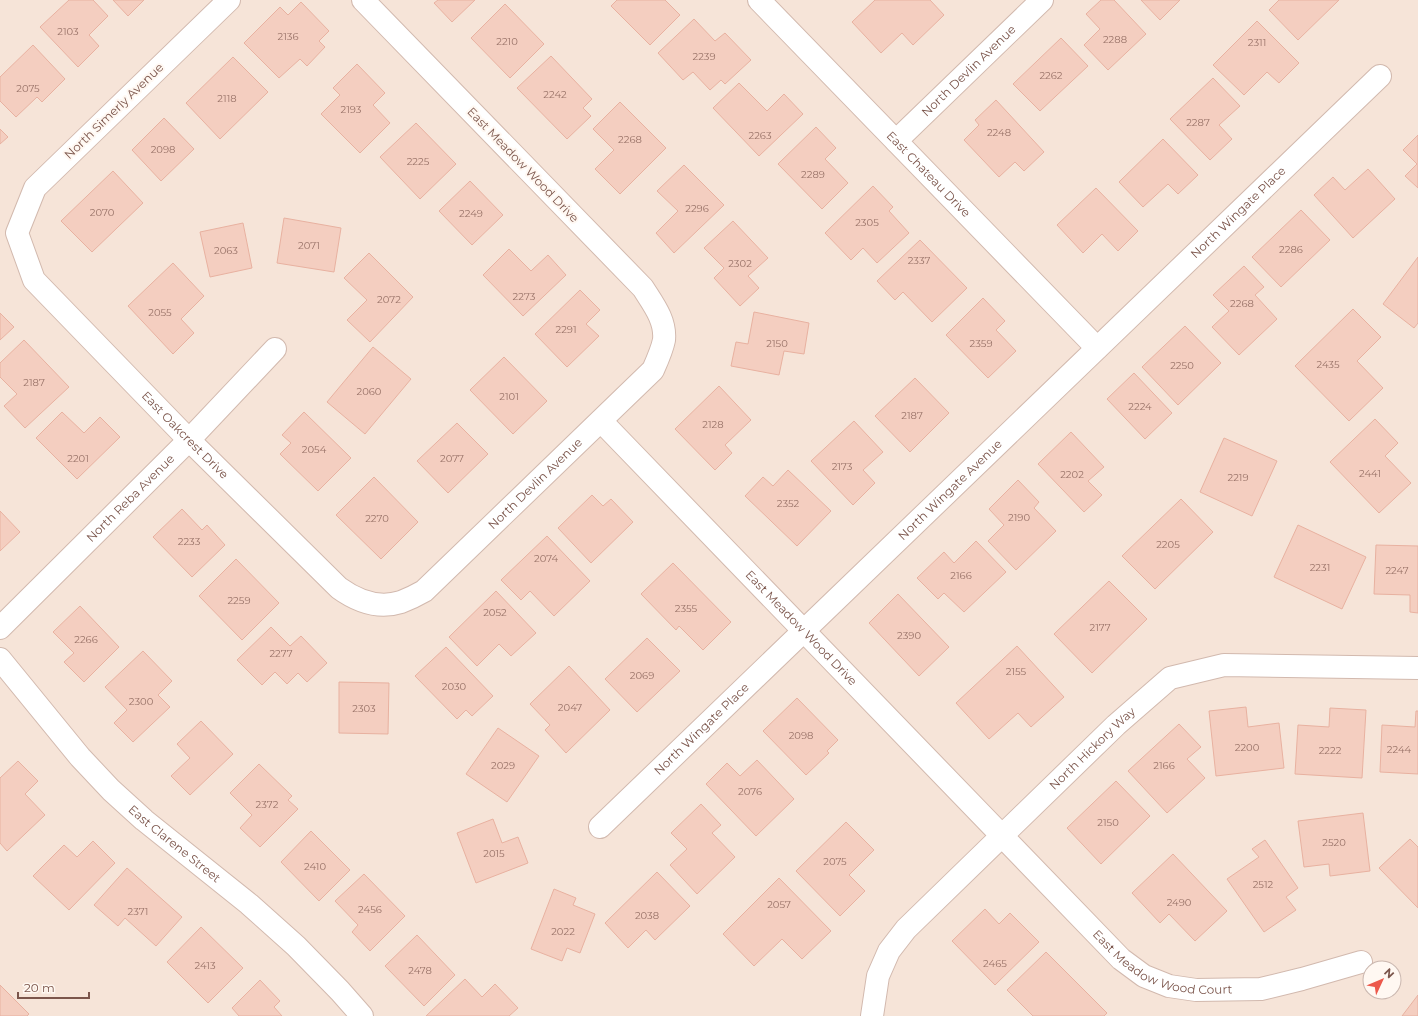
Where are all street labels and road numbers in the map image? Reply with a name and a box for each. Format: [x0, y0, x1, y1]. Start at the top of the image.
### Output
street label: North Devlin Avenue [918, 22, 1019, 119]
street label: North Simerly Avenue [61, 59, 166, 162]
street label: East Meadow Wood Drive [464, 104, 582, 225]
street label: East Chateau Drive [884, 128, 974, 220]
street label: North Wingate Place [1187, 163, 1289, 261]
street label: East Oakcrest Drive [139, 388, 232, 482]
street label: North Devlin Avenue [485, 435, 585, 532]
street label: North Wingate Avenue [895, 436, 1005, 543]
street label: North Reba Avenue [83, 451, 177, 545]
street label: East Meadow Wood Drive [743, 567, 861, 688]
street label: North Wingate Place [651, 680, 752, 778]
street label: North Hickory Way [1046, 703, 1138, 793]
street label: East Clarene Street [125, 802, 224, 885]
street label: East Meadow Wood Court [1090, 926, 1232, 997]

